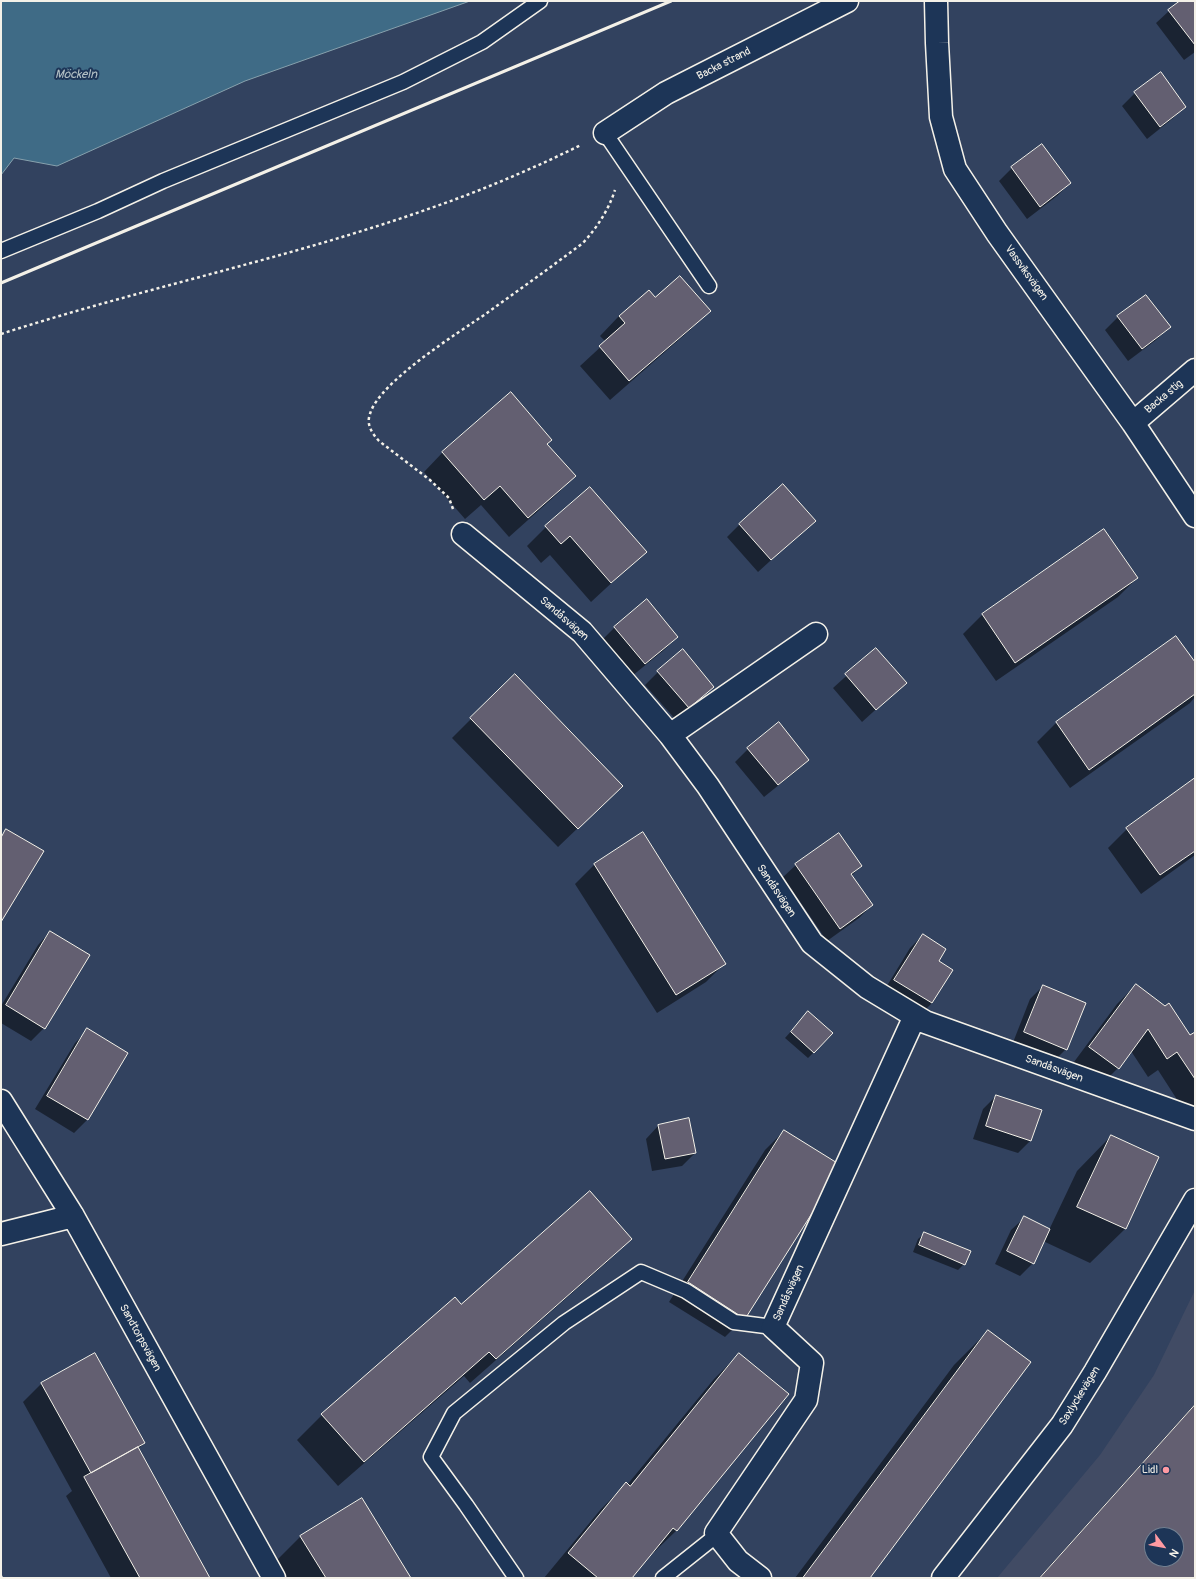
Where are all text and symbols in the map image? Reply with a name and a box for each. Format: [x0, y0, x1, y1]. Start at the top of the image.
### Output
street label: Backa strand [695, 45, 753, 83]
water label: Möckeln [55, 68, 97, 82]
street label: Vassviksvägen [1002, 243, 1050, 303]
street label: Backa stig [1142, 377, 1186, 417]
street label: Sandåsvägen [537, 594, 591, 644]
street label: Sandåsvägen [754, 862, 798, 920]
street label: Sandåsvägen [1023, 1052, 1085, 1086]
street label: Sandåsvägen [771, 1263, 807, 1323]
street label: Sandtorpsvägen [116, 1302, 164, 1374]
street label: Saxlyckevägen [1057, 1364, 1103, 1428]
place label: Lidl [1142, 1463, 1158, 1477]
marker: Lidl [1161, 1465, 1171, 1475]
north arrow [1144, 1527, 1184, 1567]
text: N [1166, 1546, 1181, 1560]

